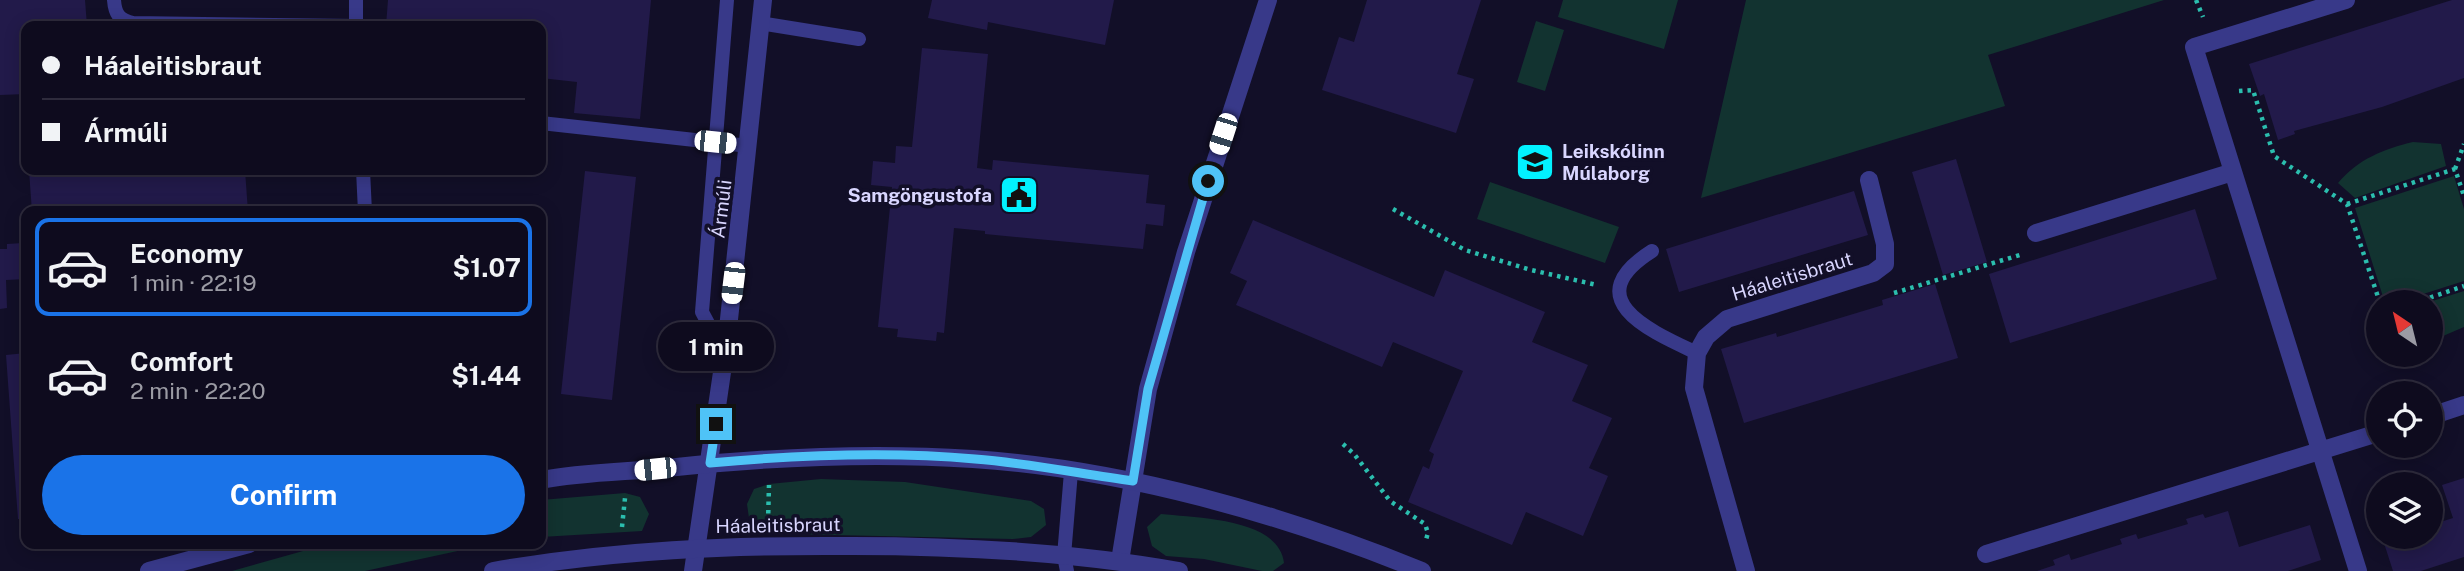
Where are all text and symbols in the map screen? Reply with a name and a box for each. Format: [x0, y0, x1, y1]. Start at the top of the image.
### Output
text: Háaleitisbraut [84, 50, 262, 81]
car [1207, 111, 1240, 157]
text: Ármúli [84, 117, 168, 148]
car [694, 129, 737, 155]
place label: Leikskólinn Múlaborg [1562, 140, 1665, 184]
school or university icon: Leikskólinn Múlaborg [1514, 141, 1556, 183]
route start [1192, 165, 1224, 197]
public building icon: Samgöngustofa [998, 174, 1040, 216]
street label: Ármúli [706, 178, 736, 240]
place label: Samgöngustofa [848, 184, 992, 206]
icon: car [46, 236, 109, 299]
text: Economy [130, 238, 243, 269]
street label: Háaleitisbraut [1729, 247, 1855, 305]
text: $1.07 [453, 252, 521, 283]
car [721, 261, 746, 305]
text: 1 min · 22:19 [130, 269, 257, 296]
north arrow [2366, 290, 2443, 368]
map controls [2366, 290, 2443, 549]
callout: 1 min [658, 322, 774, 372]
text: 1 min [688, 333, 744, 360]
icon: car [46, 344, 109, 407]
text: Comfort [130, 346, 233, 377]
text: $1.44 [451, 360, 521, 391]
text: 2 min · 22:20 [130, 377, 265, 404]
button: locate [2366, 381, 2443, 458]
route end [700, 408, 732, 440]
button: Confirm [42, 455, 525, 535]
car [634, 456, 677, 482]
button: layers [2366, 472, 2443, 549]
street label: Háaleitisbraut [715, 513, 841, 537]

